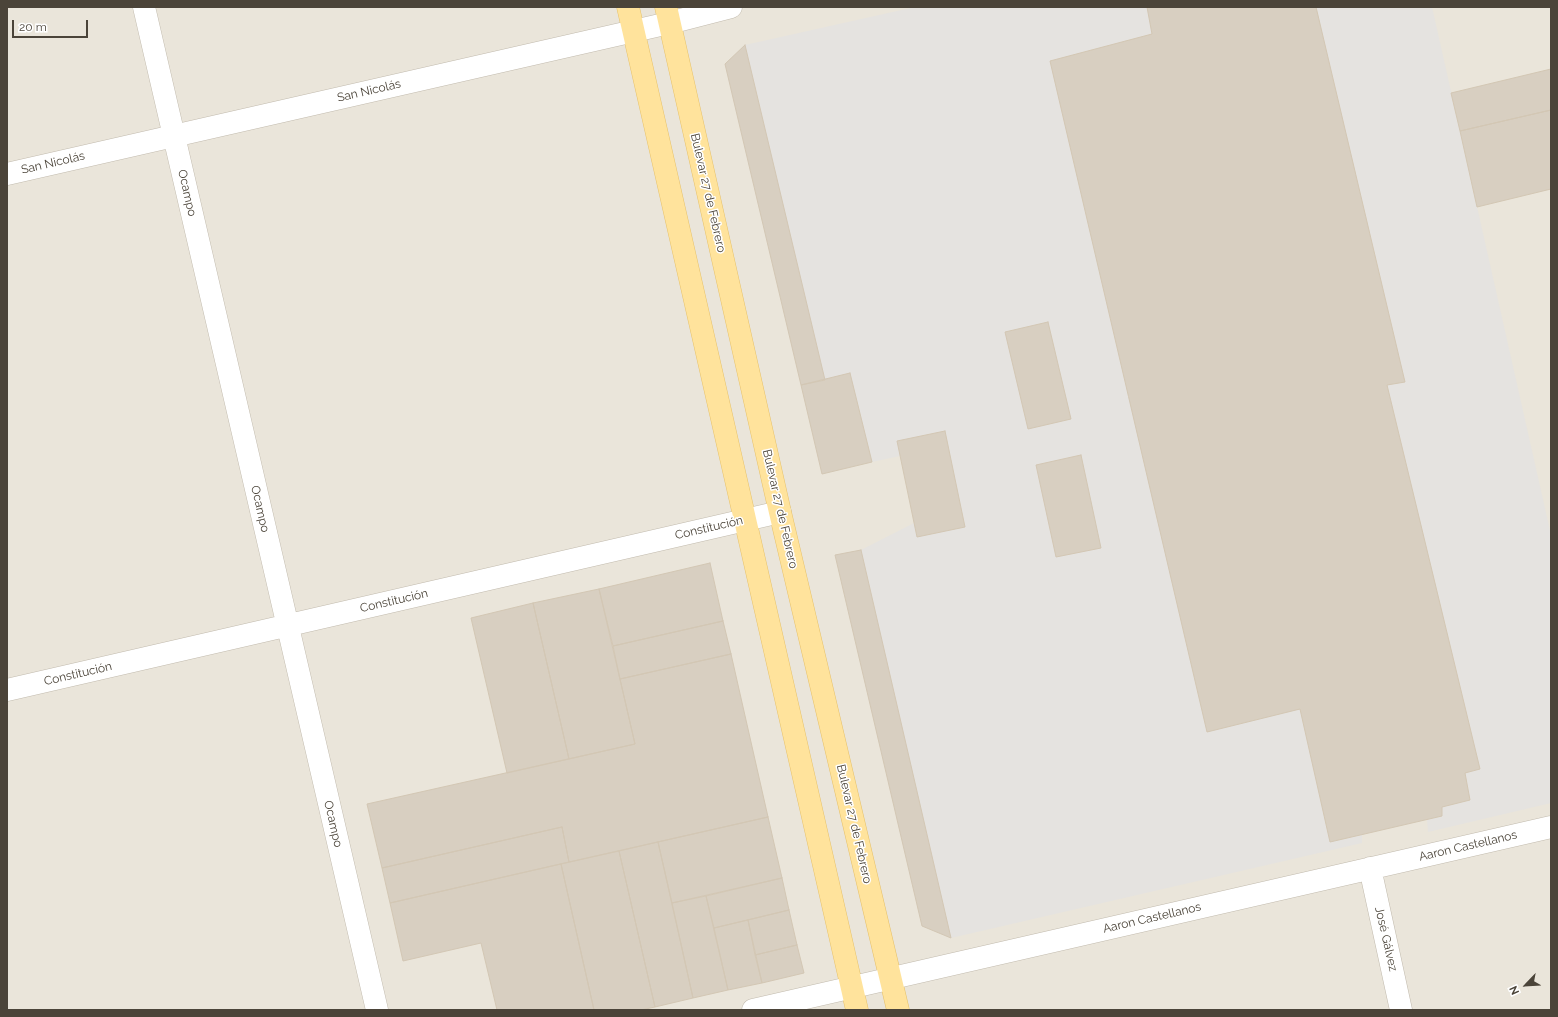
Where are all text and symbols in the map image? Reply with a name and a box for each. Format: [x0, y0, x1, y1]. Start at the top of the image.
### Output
scale bar [14, 12, 90, 38]
text: 20 m [19, 20, 47, 34]
street label: San Nicolás [336, 77, 402, 105]
street label: Bulevar 27 de Febrero [687, 132, 729, 254]
street label: San Nicolás [20, 149, 86, 177]
street label: Ocampo [175, 168, 199, 218]
street label: Bulevar 27 de Febrero [759, 448, 801, 570]
street label: Ocampo [248, 484, 272, 534]
street label: Constitución [674, 513, 744, 543]
street label: Constitución [359, 586, 429, 616]
street label: Constitución [43, 659, 113, 689]
street label: Bulevar 27 de Febrero [833, 763, 875, 885]
street label: Ocampo [321, 799, 345, 849]
street label: Aaron Castellanos [1418, 828, 1518, 864]
street label: Aaron Castellanos [1102, 900, 1202, 936]
street label: José Gálvez [1372, 905, 1400, 973]
north arrow [1506, 965, 1546, 1005]
text: N [1507, 984, 1522, 997]

